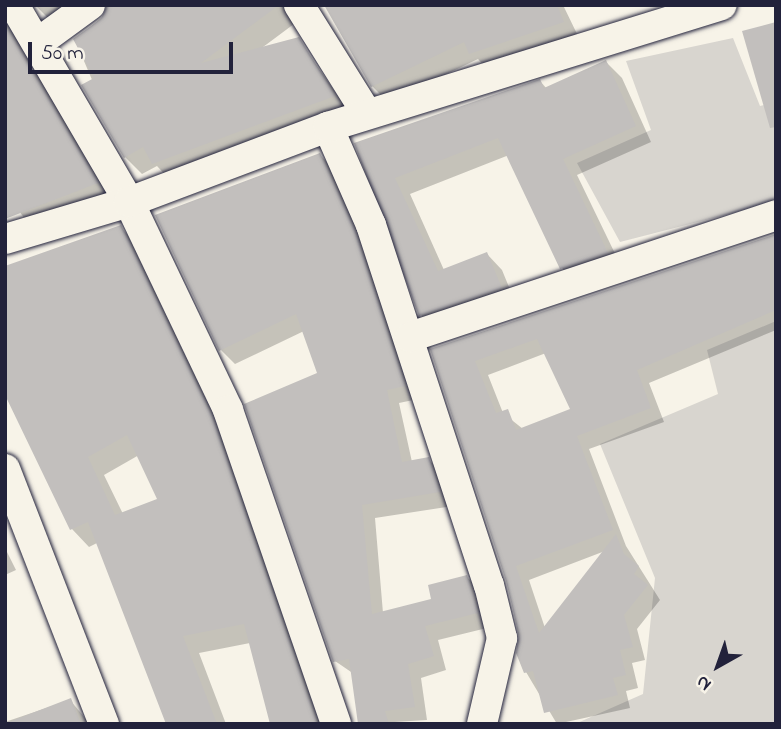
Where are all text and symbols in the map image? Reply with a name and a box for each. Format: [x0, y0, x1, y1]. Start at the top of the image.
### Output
scale bar [32, 28, 236, 72]
text: 50 m [41, 39, 84, 69]
north arrow [683, 631, 753, 701]
text: N [691, 668, 718, 697]

